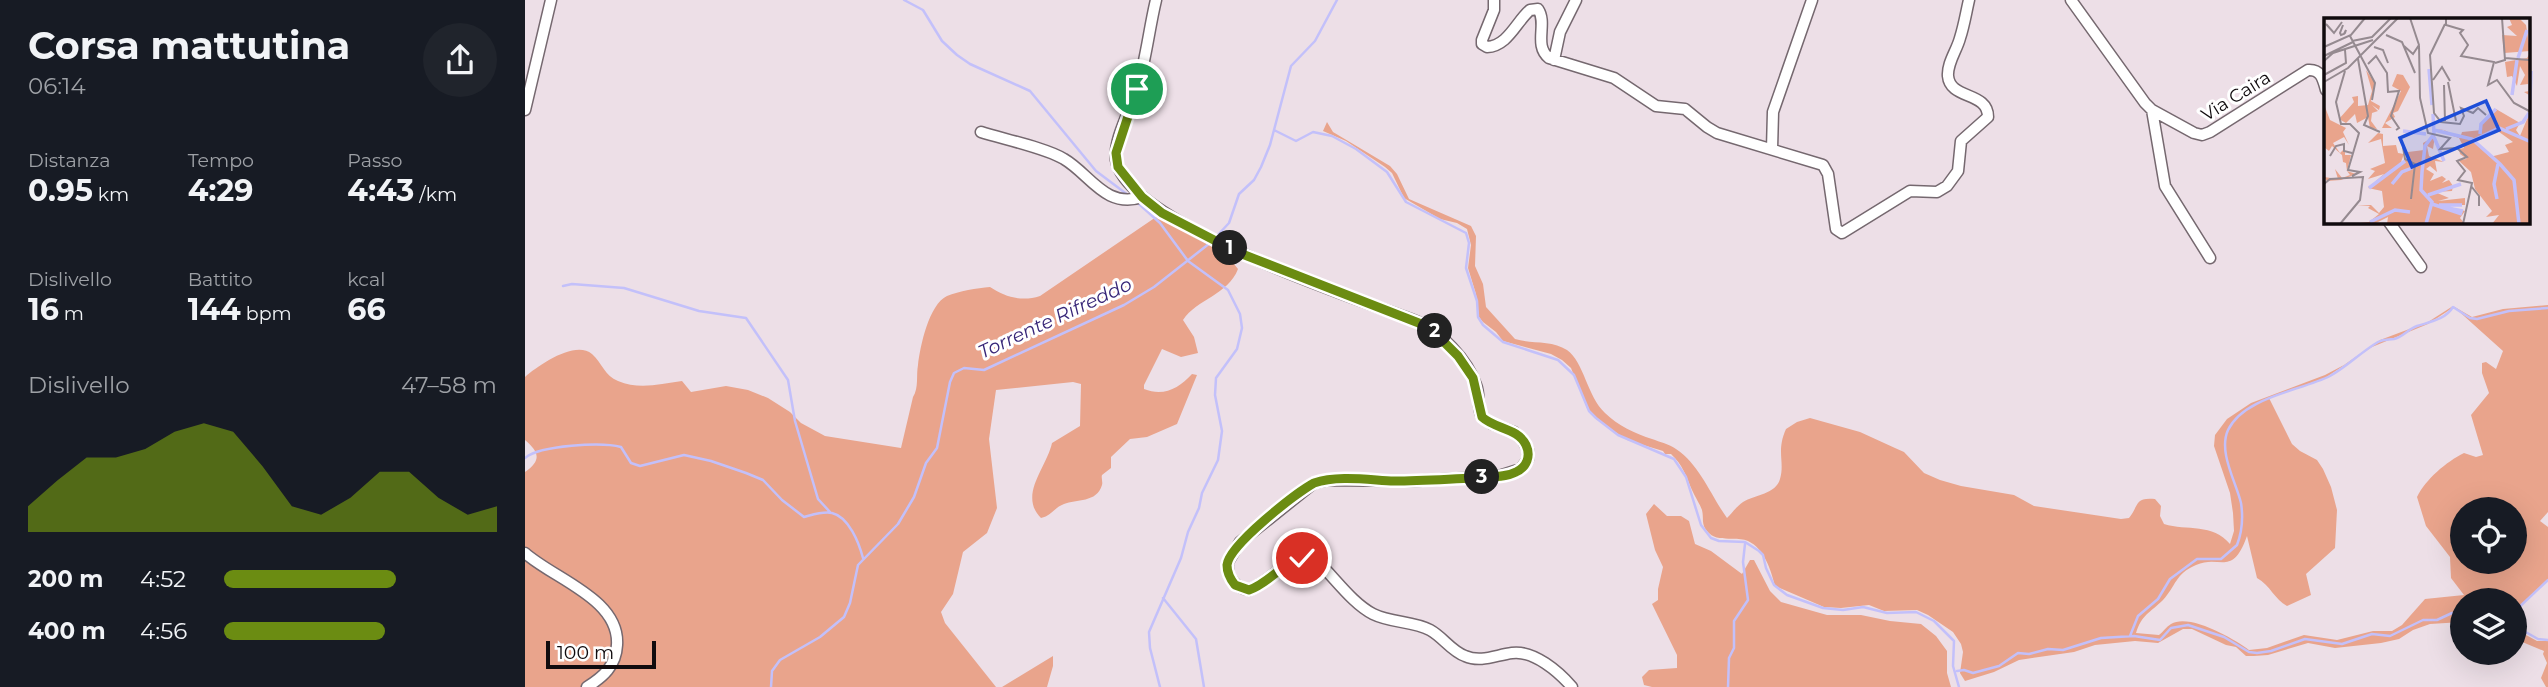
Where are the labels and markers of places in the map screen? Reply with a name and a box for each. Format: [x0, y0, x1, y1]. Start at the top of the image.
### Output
pin [1107, 59, 1167, 119]
pin: 1 [1213, 230, 1247, 266]
pin: 2 [1417, 314, 1453, 348]
pin: 3 [1465, 460, 1499, 494]
pin [1272, 528, 1332, 588]

